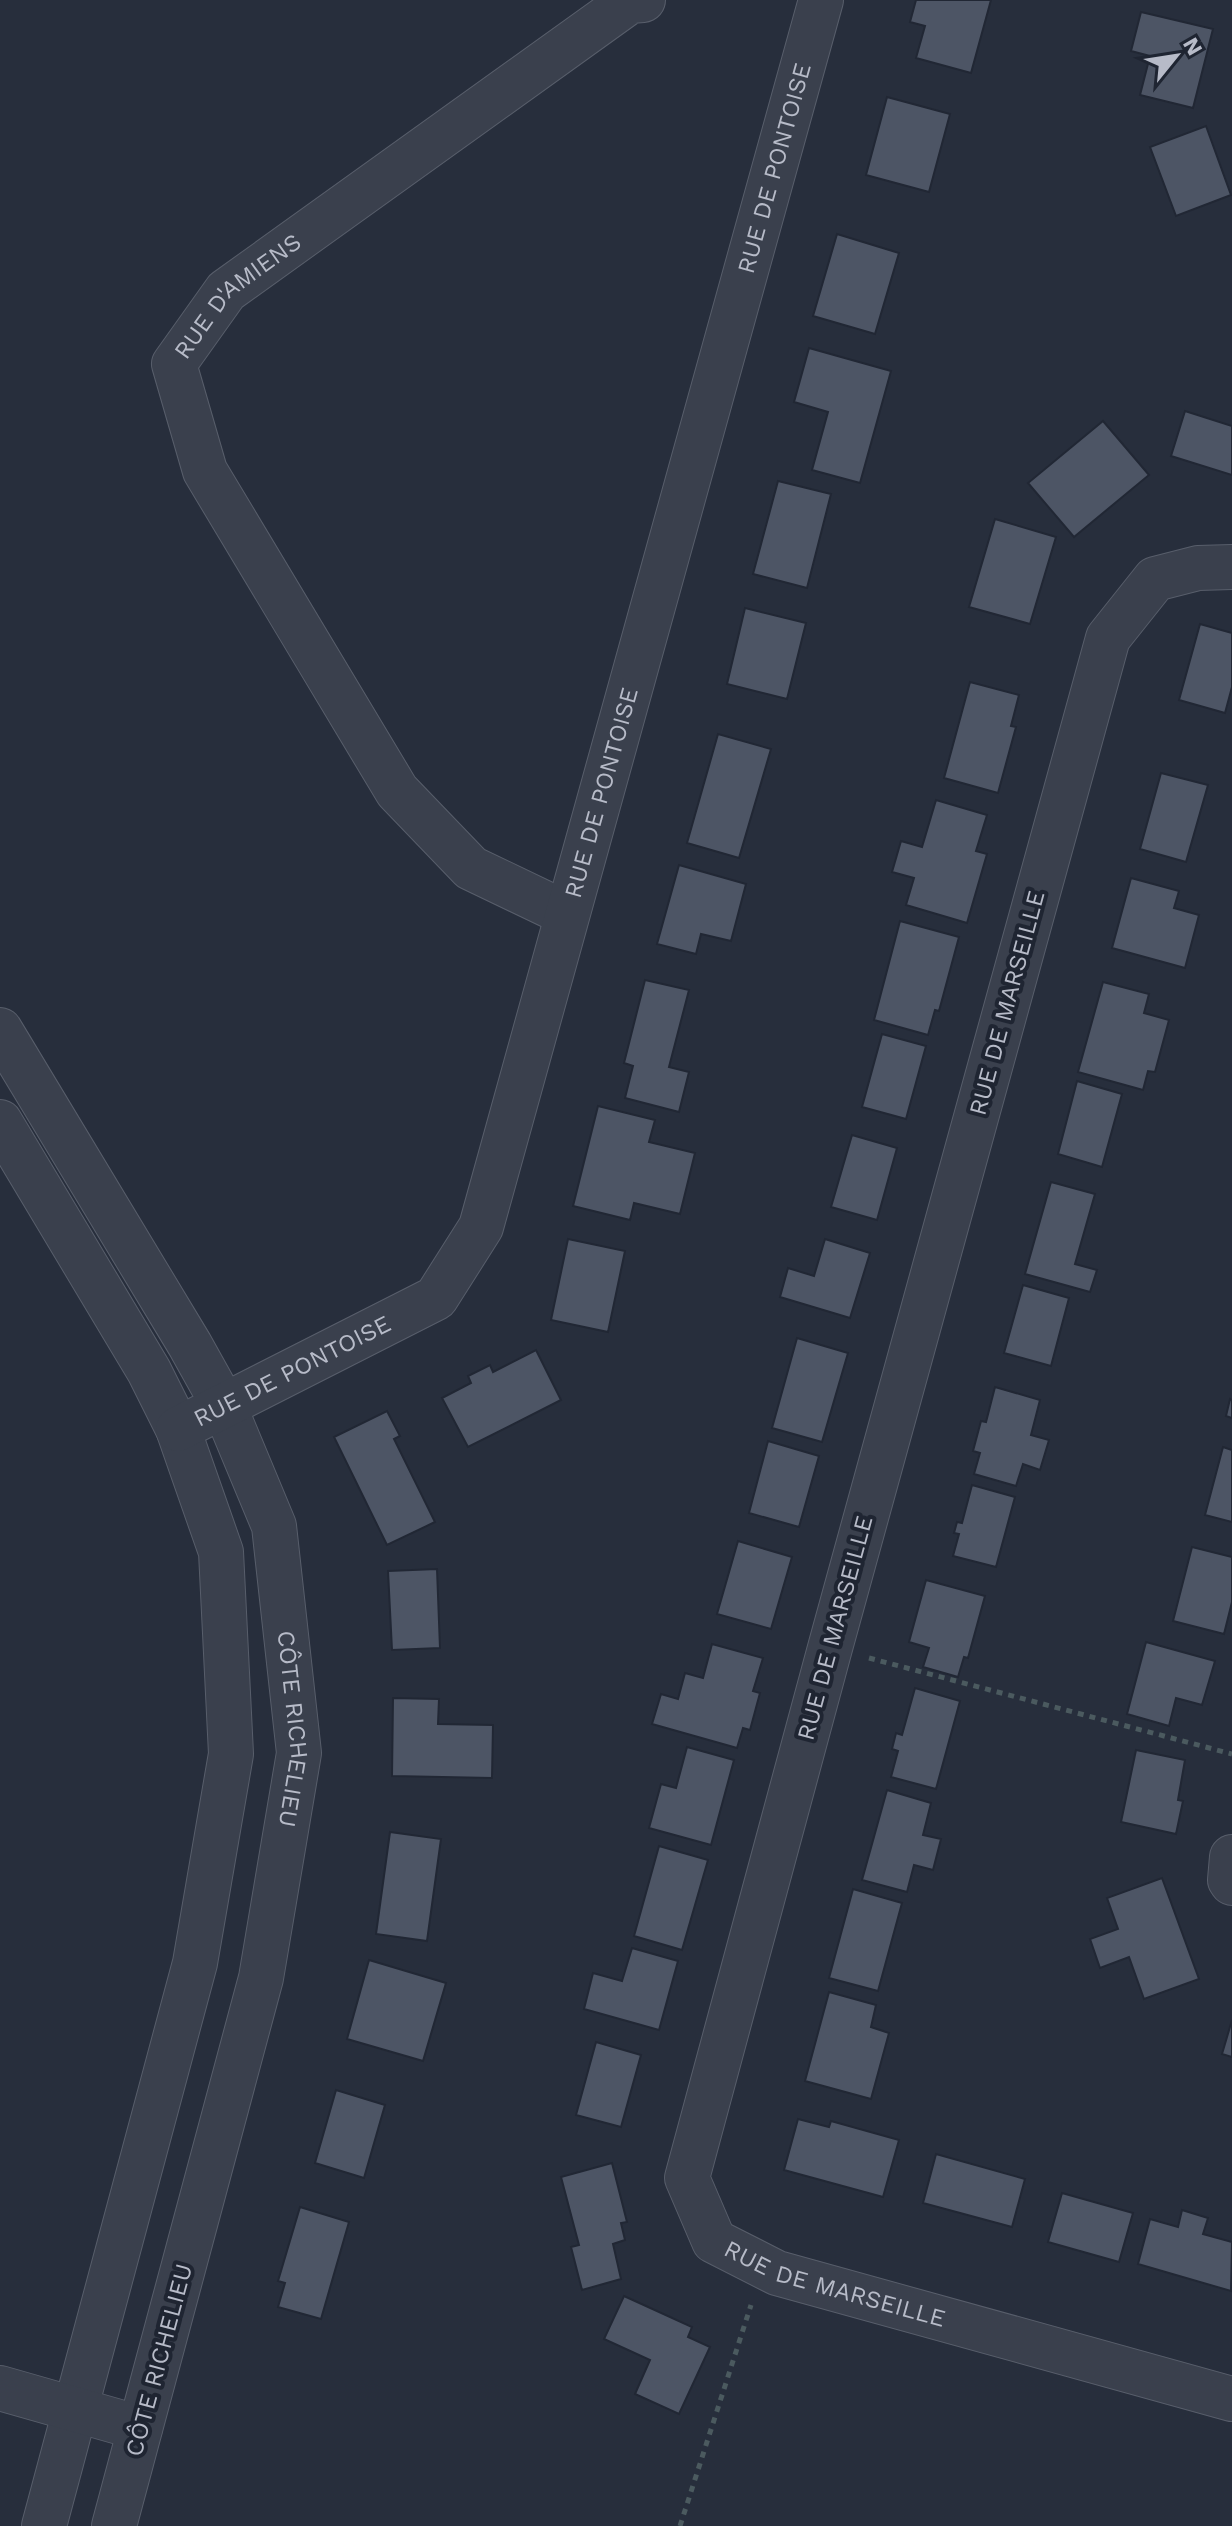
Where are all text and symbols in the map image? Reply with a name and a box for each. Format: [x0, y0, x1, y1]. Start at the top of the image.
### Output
north arrow [1136, 16, 1216, 96]
text: N [1178, 33, 1208, 60]
street label: RUE DE PONTOISE [732, 60, 817, 277]
street label: RUE D'AMIENS [168, 228, 306, 364]
street label: RUE DE PONTOISE [559, 684, 644, 901]
street label: RUE DE MARSEILLE [964, 888, 1050, 1118]
street label: RUE DE PONTOISE [189, 1309, 395, 1433]
street label: RUE DE MARSEILLE [792, 1513, 878, 1743]
street label: CÔTE RICHELIEU [272, 1629, 314, 1829]
street label: RUE DE MARSEILLE [720, 2235, 949, 2333]
street label: CÔTE RICHELIEU [120, 2261, 198, 2459]

